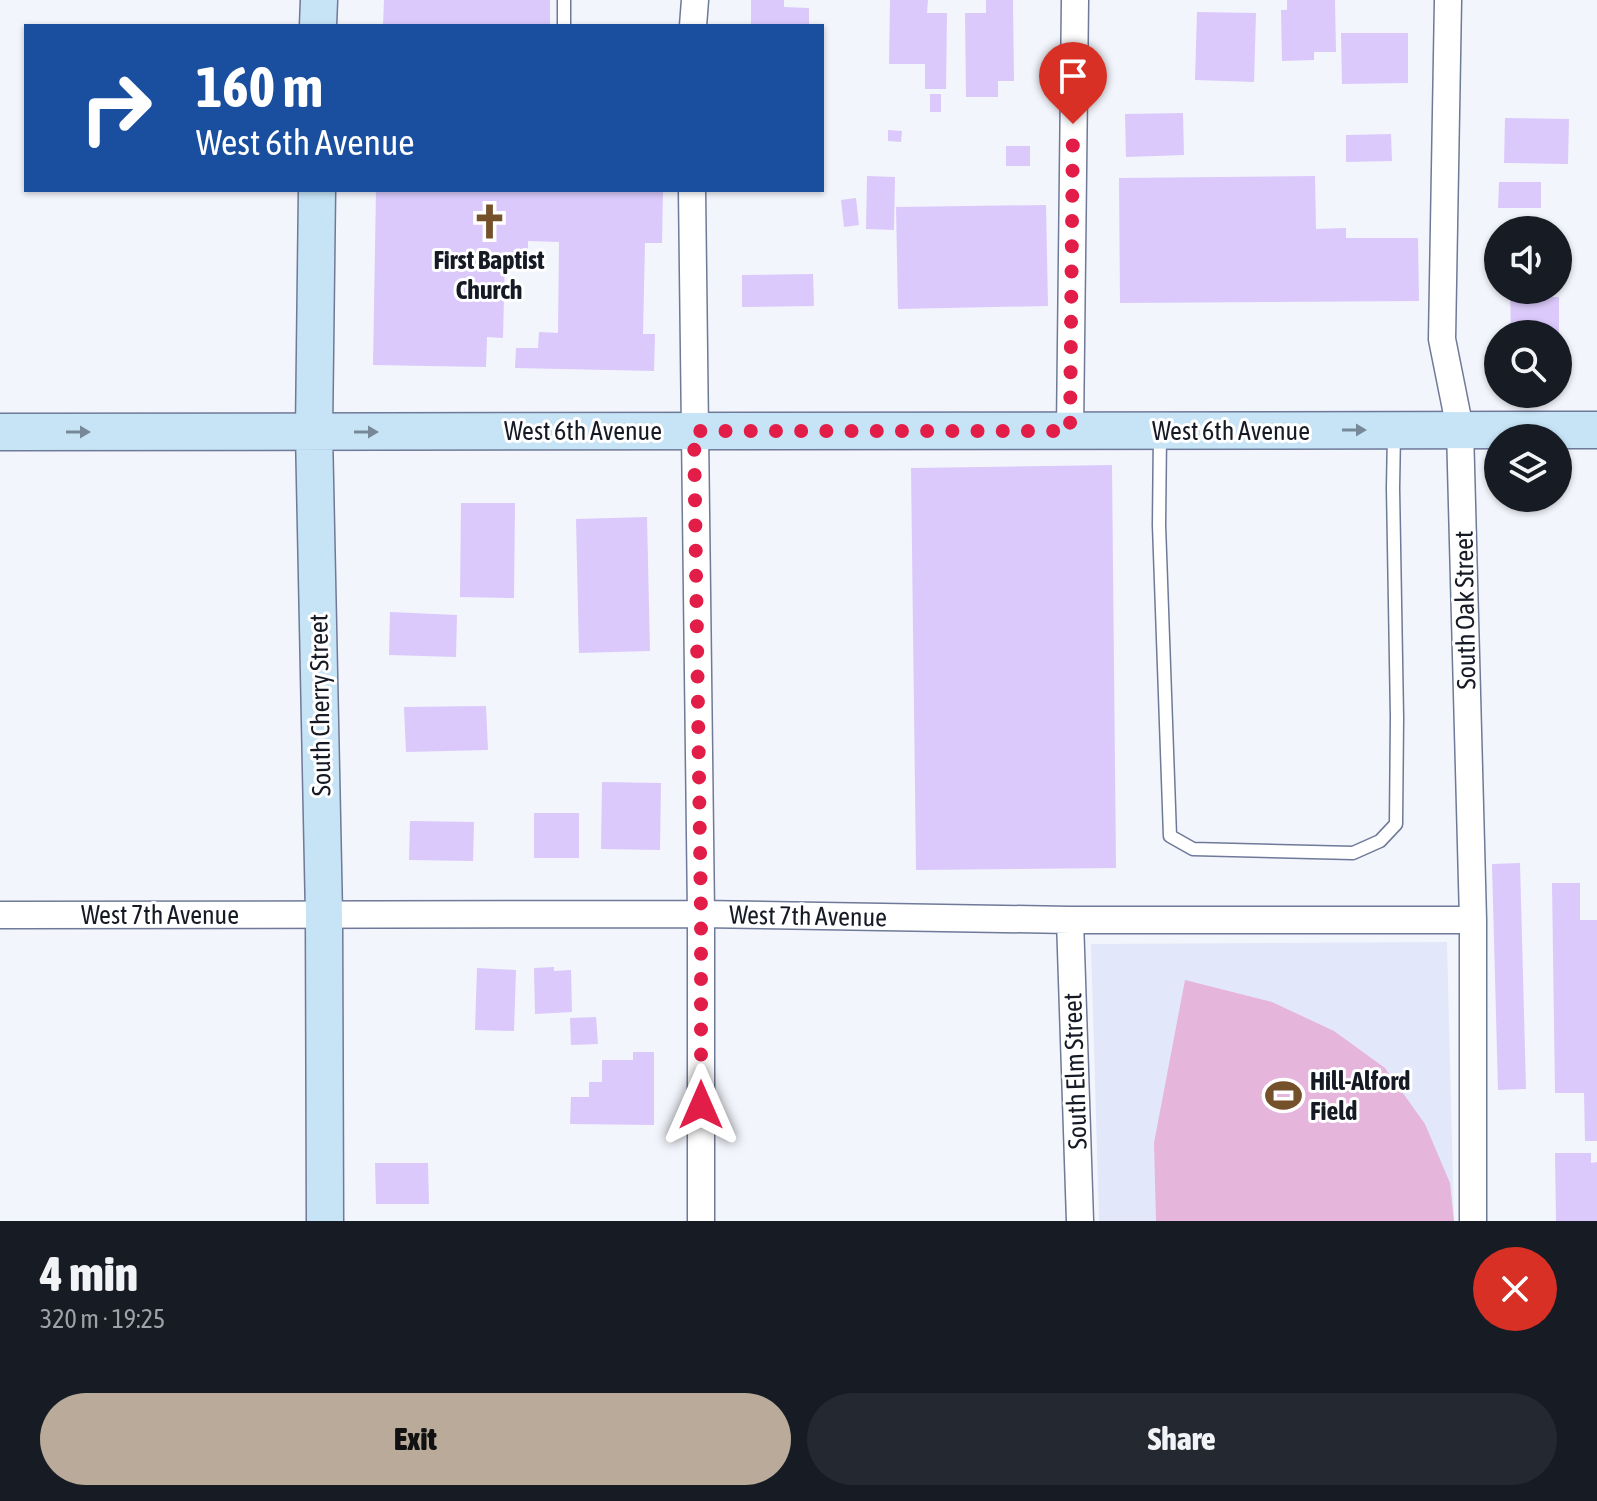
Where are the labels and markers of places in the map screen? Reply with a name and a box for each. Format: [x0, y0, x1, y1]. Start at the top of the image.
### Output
pin [1039, 42, 1107, 124]
church icon: First Baptist Church [470, 202, 508, 240]
place label: First Baptist Church [433, 245, 545, 305]
place label: Hill-Alford Field [1310, 1066, 1410, 1126]
sports icon: Hill-Alford Field [1265, 1077, 1303, 1115]

